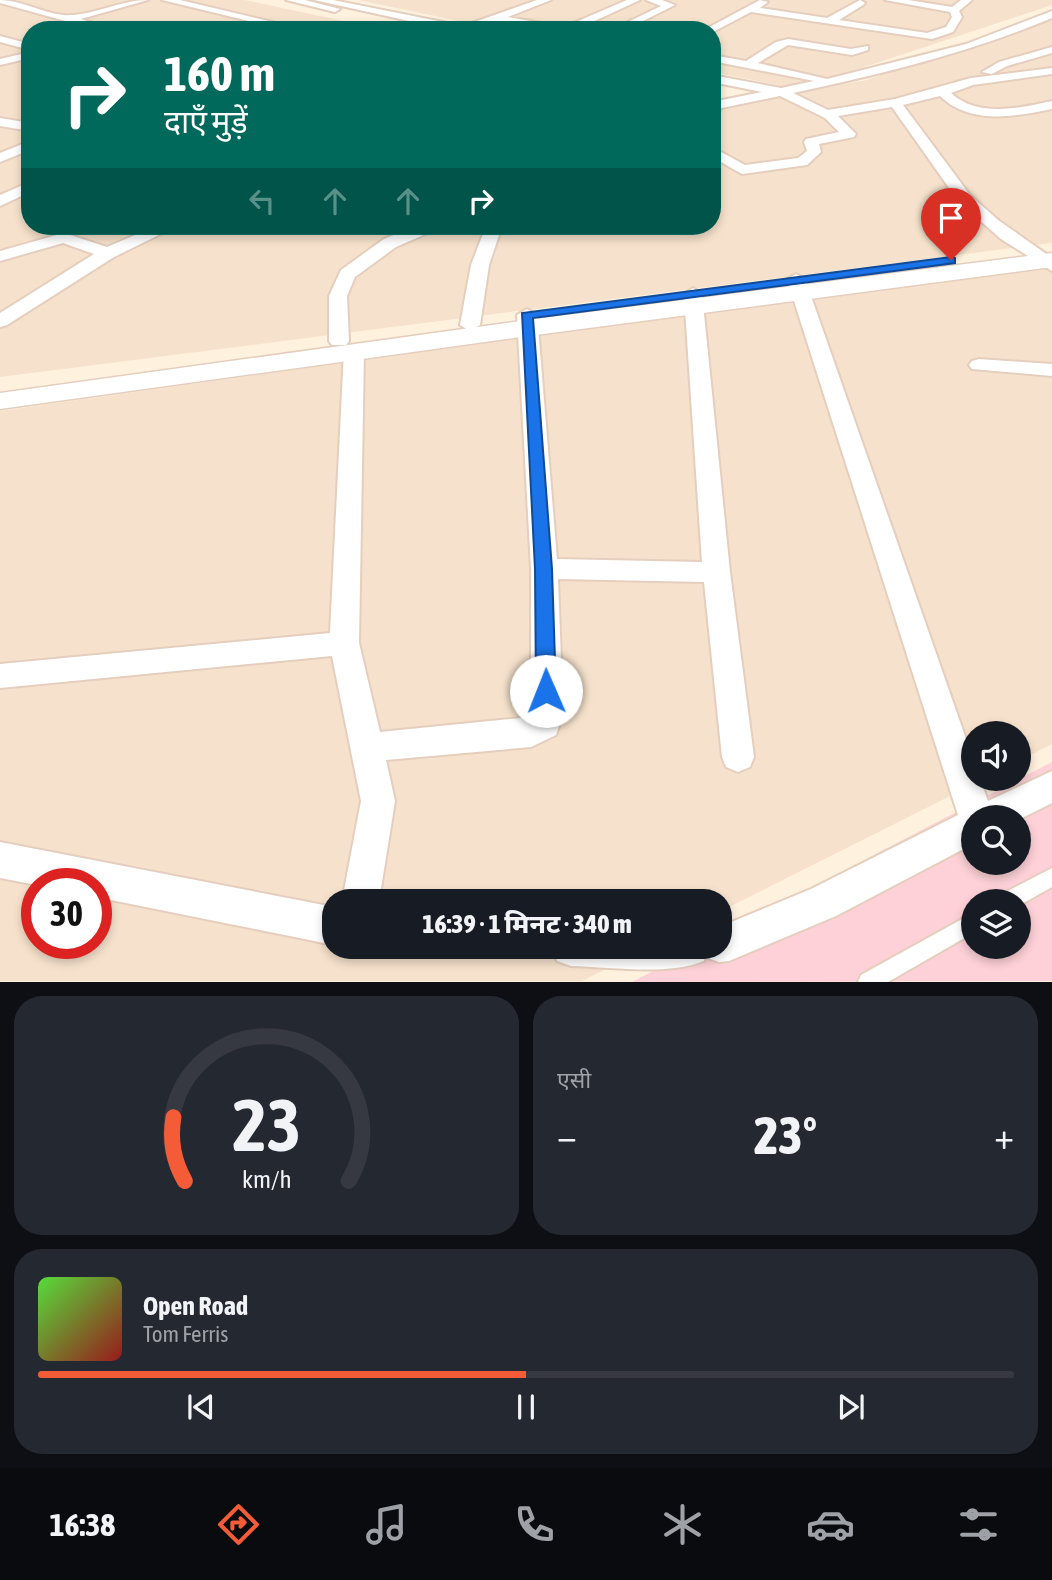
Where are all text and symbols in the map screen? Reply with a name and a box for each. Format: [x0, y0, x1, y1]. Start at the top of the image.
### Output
text: 160 m [164, 45, 275, 101]
icon: right [49, 49, 140, 140]
text: दाएँ मुड़ें [164, 103, 248, 140]
icon: left [243, 182, 281, 220]
icon: ahead [316, 182, 354, 220]
icon: ahead [389, 182, 427, 220]
icon: right [462, 182, 500, 220]
pin [921, 188, 981, 260]
icon: arrive [932, 199, 970, 237]
position arrow [509, 654, 583, 728]
map controls [961, 721, 1031, 959]
button: sound [961, 721, 1031, 791]
button: search [961, 805, 1031, 875]
speed limit sign: 30 [21, 868, 112, 959]
button: layers [961, 889, 1031, 959]
text: 16:39 · 1 मिनट · 340 m [422, 909, 632, 939]
text: एसी [557, 1067, 591, 1093]
text: 23 [232, 1084, 301, 1167]
text: 23° [754, 1105, 817, 1165]
text: − [557, 1114, 577, 1157]
text: + [994, 1114, 1014, 1157]
text: km/h [242, 1165, 291, 1193]
text: Open Road [143, 1291, 248, 1321]
text: Tom Ferris [143, 1321, 228, 1347]
icon: previous [182, 1388, 220, 1426]
icon: pause [507, 1388, 545, 1426]
icon: next [832, 1388, 870, 1426]
icon: directions [214, 1500, 263, 1549]
icon: music [362, 1500, 411, 1549]
icon: phone [510, 1500, 559, 1549]
icon: climate [658, 1500, 707, 1549]
icon: car [806, 1500, 855, 1549]
icon: filters [954, 1500, 1003, 1549]
text: 16:38 [49, 1506, 115, 1543]

